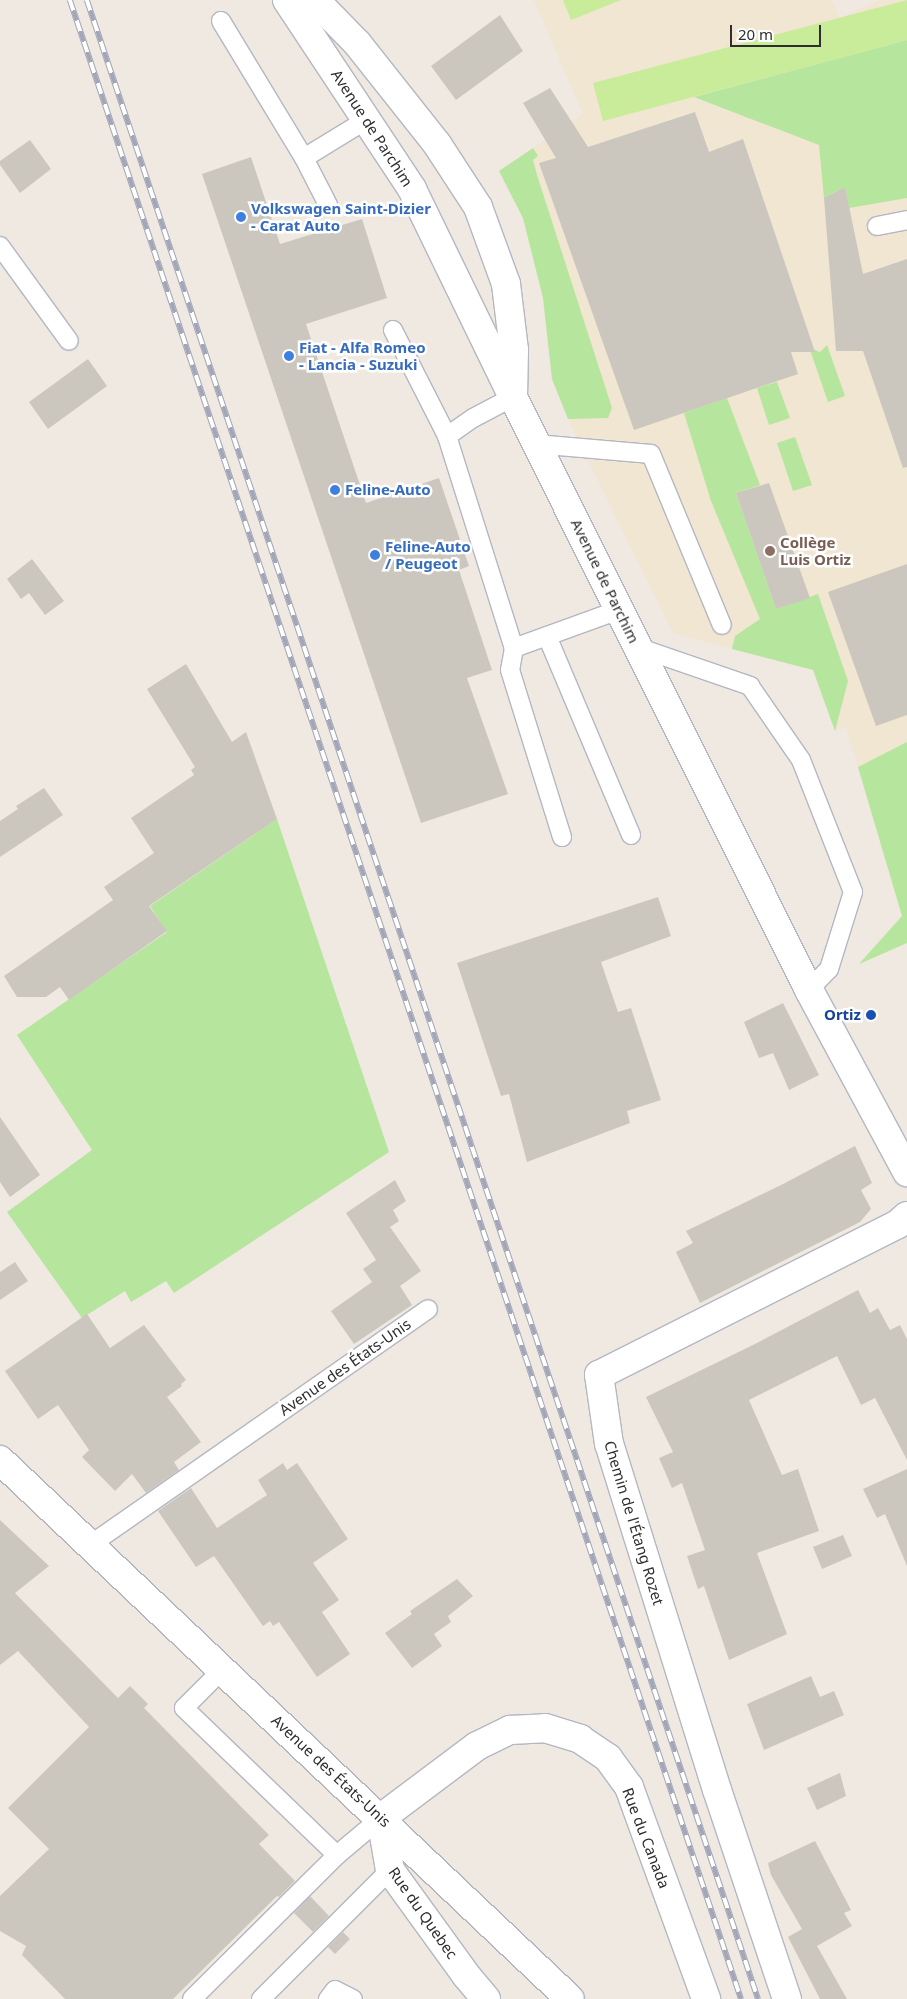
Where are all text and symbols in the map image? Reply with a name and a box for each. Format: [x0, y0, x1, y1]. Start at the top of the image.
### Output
scale bar [732, 15, 823, 47]
text: 20 m [738, 24, 773, 44]
street label: Avenue de Parchim [327, 66, 417, 190]
place label: Volkswagen Saint-Dizier - Carat Auto [251, 199, 431, 234]
marker: Volkswagen Saint-Dizier - Carat Auto [235, 211, 247, 223]
place label: Fiat - Alfa Romeo - Lancia - Suzuki [299, 338, 426, 373]
marker: Fiat - Alfa Romeo - Lancia - Suzuki [283, 350, 295, 362]
place label: Feline-Auto [345, 481, 431, 499]
marker: Feline-Auto [329, 484, 341, 496]
street label: Avenue de Parchim [567, 516, 643, 646]
place label: Collège Luis Ortiz [780, 533, 851, 568]
place label: Feline-Auto / Peugeot [385, 537, 471, 572]
marker: Collège Luis Ortiz [764, 545, 776, 557]
marker: Feline-Auto / Peugeot [369, 549, 381, 561]
place label: Ortiz [824, 1006, 861, 1024]
marker: Ortiz [865, 1009, 877, 1021]
street label: Avenue des États-Unis [276, 1315, 414, 1419]
street label: Chemin de l'Étang Rozet [600, 1439, 668, 1607]
street label: Avenue des États-Unis [268, 1711, 394, 1831]
street label: Rue du Canada [619, 1785, 673, 1891]
street label: Rue du Quebec [385, 1864, 461, 1962]

